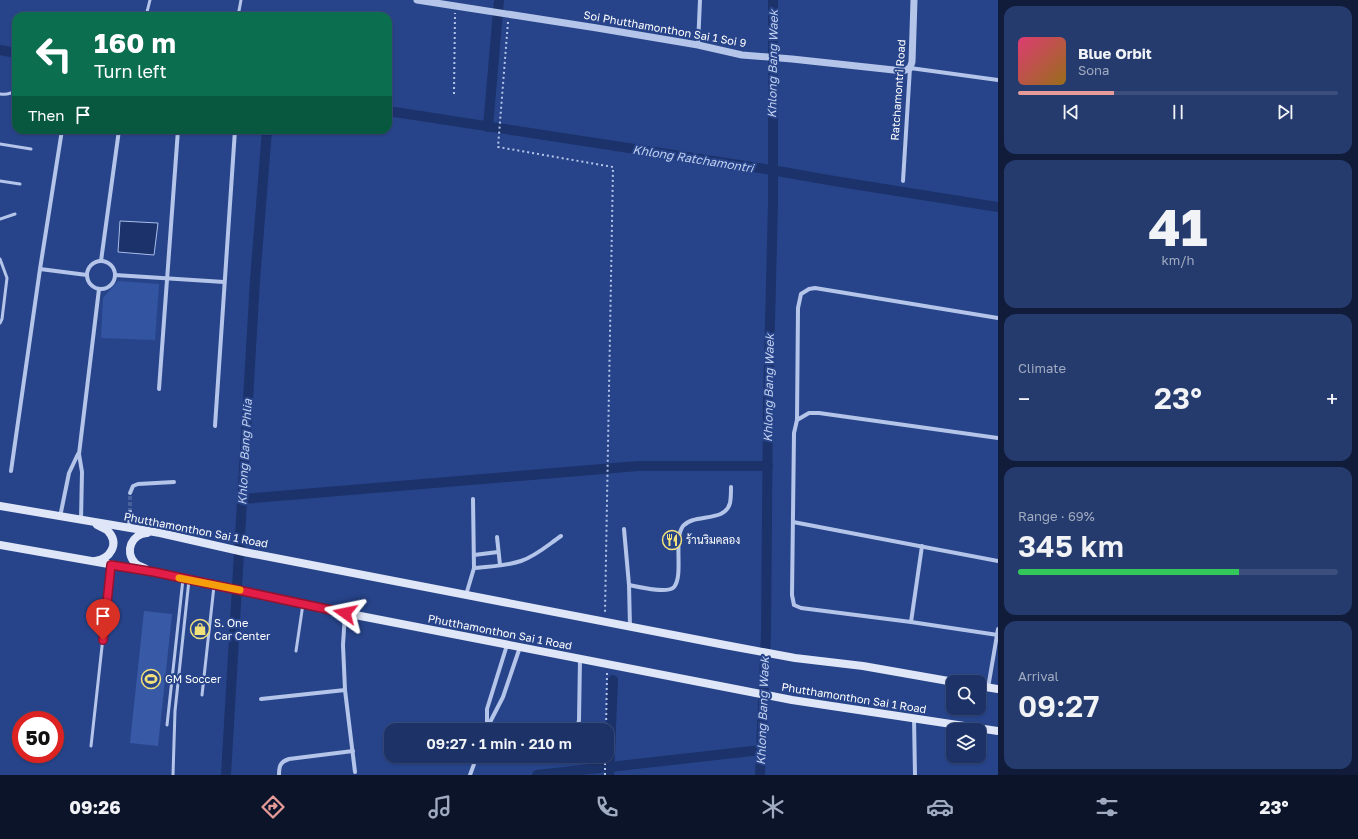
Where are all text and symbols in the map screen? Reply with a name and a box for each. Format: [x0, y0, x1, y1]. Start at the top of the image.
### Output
street label: Soi Phutthamonthon Sai 1 Soi 9 [583, 8, 747, 49]
water label: Khlong Bang Waek [764, 8, 781, 118]
text: 160 m [94, 26, 176, 59]
icon: left [28, 28, 80, 80]
street label: Ratchamontri Road [887, 39, 908, 141]
text: Blue Orbit [1078, 44, 1152, 62]
text: Turn left [94, 60, 167, 82]
text: Sona [1078, 62, 1109, 78]
icon: previous [1060, 101, 1082, 123]
icon: pause [1167, 101, 1189, 123]
icon: next [1274, 101, 1296, 123]
icon: arrive [72, 104, 94, 126]
text: Then [28, 106, 64, 124]
water label: Khlong Ratchamontri [631, 142, 756, 176]
text: 41 [1148, 195, 1208, 257]
text: km/h [1161, 252, 1195, 268]
water label: Khlong Bang Waek [760, 332, 777, 442]
text: Climate [1018, 360, 1066, 376]
text: 23° [1154, 380, 1202, 416]
text: − [1018, 385, 1030, 412]
text: + [1326, 385, 1338, 412]
water label: Khlong Bang Phlia [234, 397, 255, 505]
text: Range · 69% [1018, 508, 1095, 524]
street label: Phutthamonthon Sai 1 Road [123, 509, 269, 550]
text: 345 km [1018, 528, 1124, 564]
restaurant icon: ร้านริมคลอง [661, 529, 683, 551]
place label: ร้านริมคลอง [686, 533, 740, 546]
position arrow [324, 592, 366, 634]
pin [86, 599, 120, 640]
icon: arrive [92, 605, 114, 627]
street label: Phutthamonthon Sai 1 Road [427, 611, 573, 652]
place label: S. One Car Center [214, 616, 271, 642]
shop icon: S. One Car Center [189, 618, 211, 640]
water label: Khlong Bang Waek [753, 655, 772, 765]
sports icon: GM Soccer [140, 668, 162, 690]
text: Arrival [1018, 668, 1059, 684]
place label: GM Soccer [165, 672, 222, 685]
map controls [946, 675, 986, 763]
button: search [946, 675, 986, 715]
street label: Phutthamonthon Sai 1 Road [781, 680, 927, 715]
text: 09:27 [1018, 688, 1099, 724]
speed limit sign: 50 [12, 711, 64, 763]
button: layers [946, 723, 986, 763]
text: 09:27 · 1 min · 210 m [426, 734, 572, 752]
icon: directions [259, 793, 287, 821]
icon: music [426, 793, 454, 821]
icon: phone [593, 793, 621, 821]
icon: climate [759, 793, 787, 821]
icon: car [926, 793, 954, 821]
icon: filters [1093, 793, 1121, 821]
text: 09:26 [69, 796, 121, 818]
text: 23° [1260, 796, 1289, 818]

